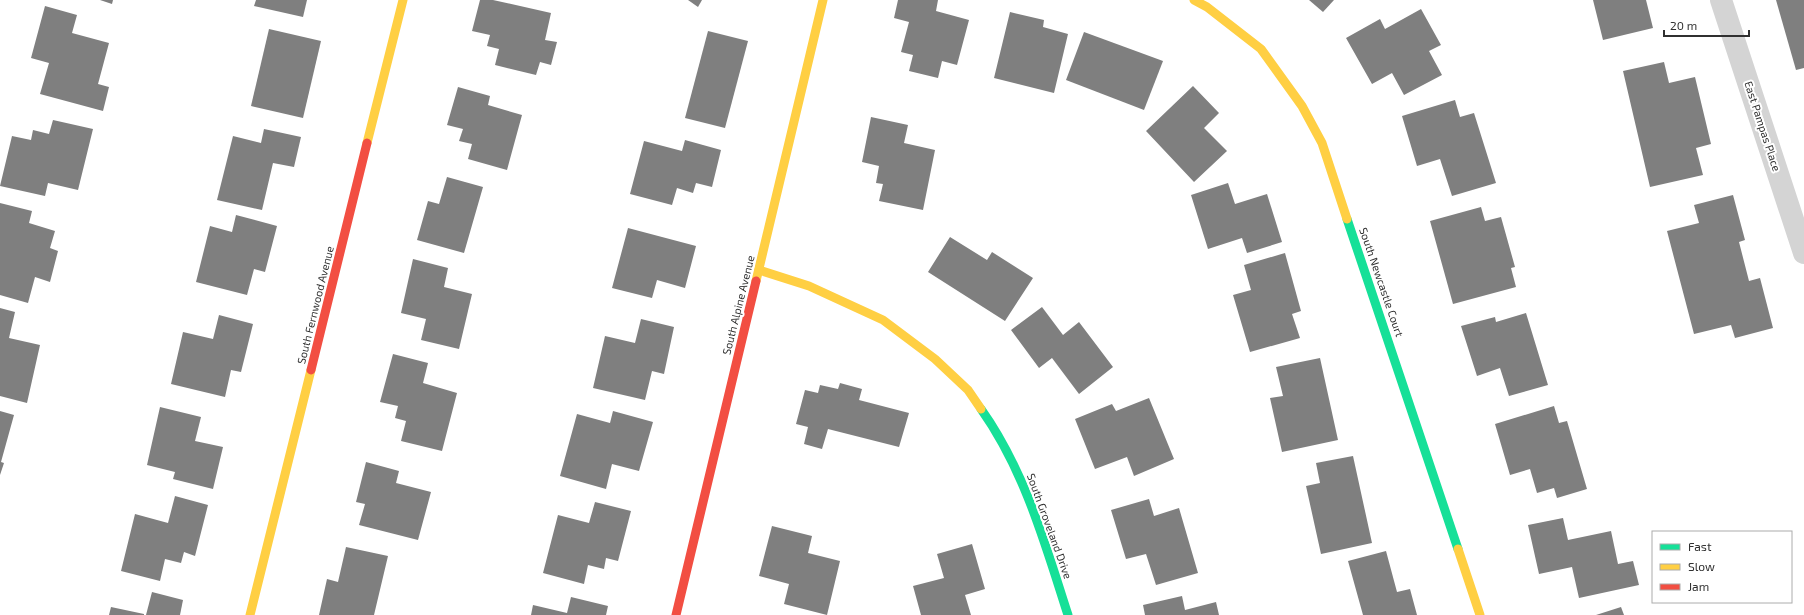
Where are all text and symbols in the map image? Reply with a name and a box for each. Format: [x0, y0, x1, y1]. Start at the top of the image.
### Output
scale bar [1664, 12, 1749, 38]
text: 20 m [1670, 18, 1697, 32]
street label: East Pampas Place [1742, 79, 1784, 173]
street label: South Newcastle Court [1357, 226, 1407, 338]
street label: South Fernwood Avenue [294, 245, 336, 365]
street label: South Alpine Avenue [719, 254, 757, 356]
street label: South Groveland Drive [1025, 471, 1075, 581]
legend [1652, 531, 1792, 603]
text: Fast [1688, 539, 1712, 553]
text: Slow [1688, 559, 1715, 573]
text: Jam [1688, 579, 1709, 593]

